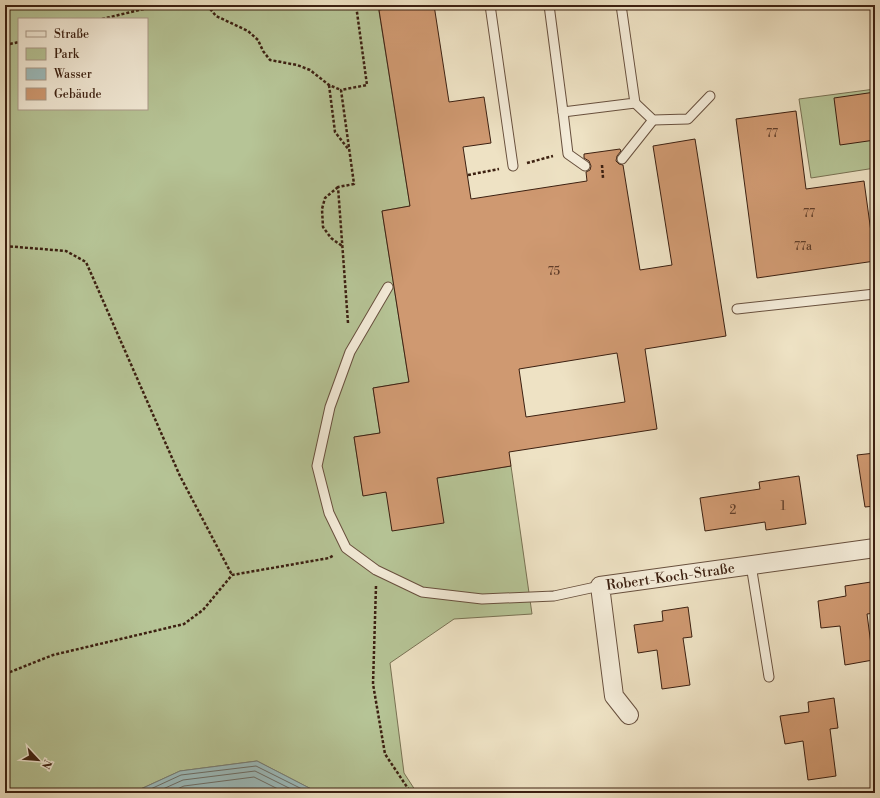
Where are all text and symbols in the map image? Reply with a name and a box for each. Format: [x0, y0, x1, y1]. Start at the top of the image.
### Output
legend [18, 18, 148, 110]
text: Straße [54, 27, 89, 42]
text: Park [54, 47, 80, 62]
text: Wasser [53, 67, 92, 82]
text: Gebäude [54, 87, 102, 102]
house number: 77 [766, 126, 778, 141]
house number: 77 [803, 206, 815, 221]
house number: 77a [794, 239, 813, 254]
house number: 75 [548, 264, 561, 279]
house number: 1 [780, 499, 786, 514]
house number: 2 [730, 503, 737, 518]
street label: Robert-Koch-Straße [605, 559, 736, 595]
north arrow [18, 740, 58, 780]
text: N [38, 757, 54, 771]

